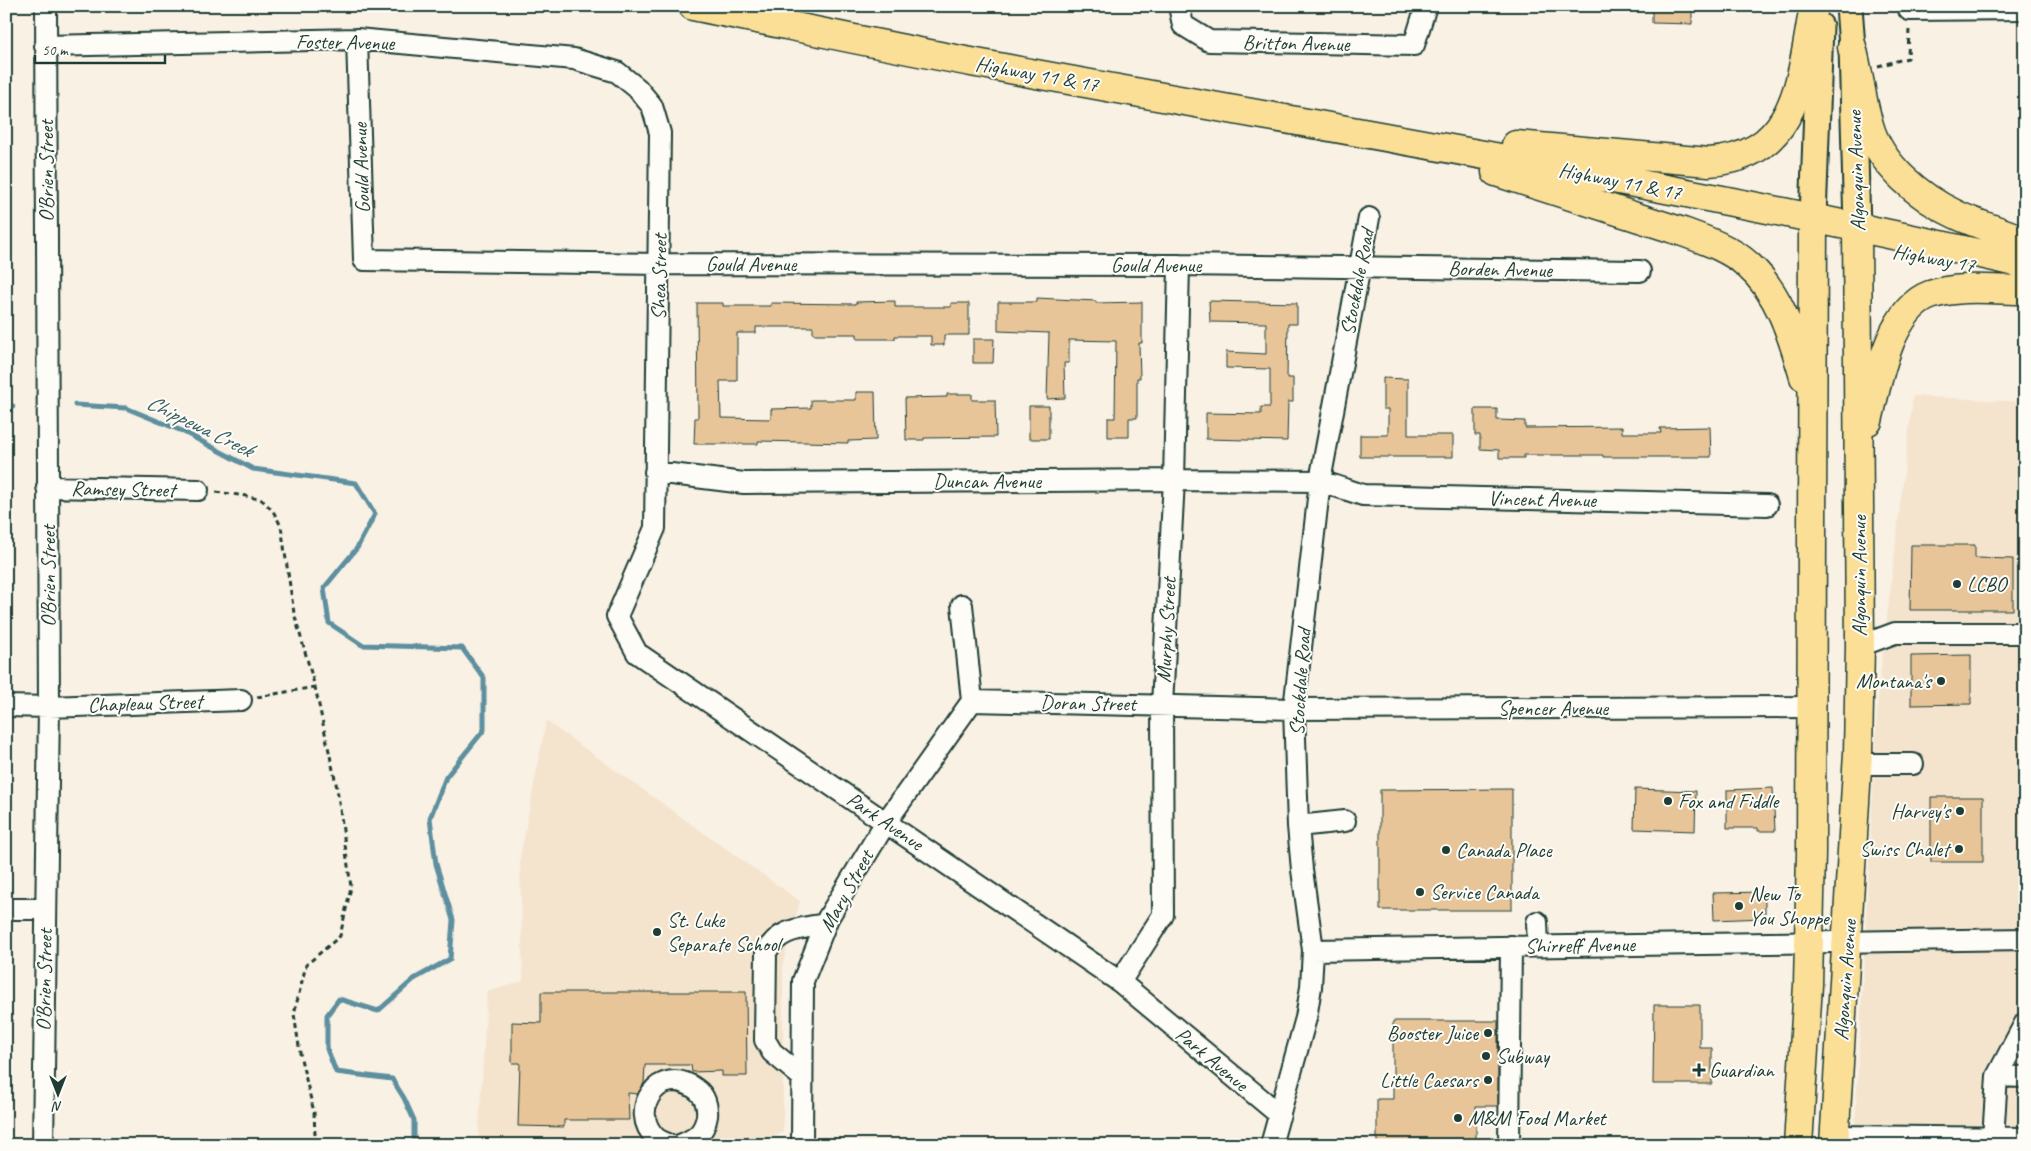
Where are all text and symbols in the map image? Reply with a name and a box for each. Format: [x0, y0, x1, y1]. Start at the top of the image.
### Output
street label: Foster Avenue [296, 28, 396, 56]
street label: Britton Avenue [1242, 29, 1351, 57]
scale bar [35, 32, 165, 64]
text: 50 m [42, 41, 69, 60]
street label: Highway 11 & 17 [974, 50, 1102, 98]
street label: Algonquin Avenue [1841, 109, 1871, 232]
street label: O'Brien Street [33, 118, 59, 222]
street label: Gould Avenue [346, 121, 376, 214]
street label: Highway 11 & 17 [1557, 156, 1685, 206]
street label: Stockdale Road [1334, 224, 1381, 337]
street label: Shea Street [645, 232, 673, 320]
street label: Highway 17 [1891, 238, 1979, 278]
street label: Gould Avenue [706, 251, 797, 277]
street label: Gould Avenue [1111, 252, 1202, 278]
street label: Borden Avenue [1448, 255, 1553, 283]
water label: Chippewa Creek [142, 388, 261, 465]
street label: Duncan Avenue [933, 468, 1042, 494]
street label: Ramsey Street [71, 475, 178, 503]
street label: Vincent Avenue [1488, 485, 1597, 513]
street label: Algonquin Avenue [1846, 514, 1872, 636]
street label: O'Brien Street [35, 523, 61, 627]
place label: LCBO [1967, 571, 2009, 597]
street label: Murphy Street [1150, 575, 1182, 683]
marker: LCBO [1951, 578, 1963, 590]
street label: Stockdale Road [1283, 625, 1317, 736]
place label: Montana's [1856, 668, 1933, 694]
marker: Montana's [1935, 675, 1947, 687]
street label: Chapleau Street [87, 688, 206, 718]
street label: Doran Street [1040, 689, 1138, 717]
street label: Spencer Avenue [1498, 695, 1609, 721]
street label: Park Avenue [842, 786, 930, 857]
place label: Fox and Fiddle [1678, 788, 1781, 814]
marker: Fox and Fiddle [1662, 795, 1674, 807]
place label: Harvey's [1891, 798, 1952, 824]
marker: Harvey's [1954, 805, 1966, 817]
place label: Swiss Chalet [1859, 836, 1952, 862]
place label: Canada Place [1456, 837, 1553, 863]
marker: Swiss Chalet [1953, 843, 1965, 855]
street label: Mary Street [813, 844, 880, 936]
marker: Canada Place [1440, 844, 1452, 856]
place label: Service Canada [1430, 879, 1541, 905]
place label: New To You Shoppe [1749, 881, 1831, 931]
marker: Service Canada [1414, 886, 1426, 898]
marker: New To You Shoppe [1733, 900, 1745, 912]
place label: St. Luke Separate School [667, 907, 784, 957]
street label: Algonquin Avenue [1828, 918, 1862, 1041]
marker: St. Luke Separate School [651, 926, 663, 938]
street label: O'Brien Street [30, 927, 58, 1031]
street label: Shirreff Avenue [1525, 931, 1636, 959]
place label: Booster Juice [1387, 1020, 1479, 1046]
street label: Park Avenue [1170, 1021, 1255, 1098]
marker: Booster Juice [1482, 1027, 1494, 1039]
place label: Subway [1496, 1043, 1551, 1069]
marker: Subway [1480, 1050, 1492, 1062]
place label: Guardian [1709, 1057, 1775, 1083]
marker: Guardian [1693, 1064, 1705, 1076]
place label: Little Caesars [1380, 1067, 1480, 1093]
north arrow [32, 1068, 82, 1118]
marker: Little Caesars [1482, 1074, 1494, 1086]
text: N [51, 1098, 62, 1115]
place label: M&M Food Market [1468, 1105, 1607, 1131]
marker: M&M Food Market [1452, 1112, 1464, 1124]

